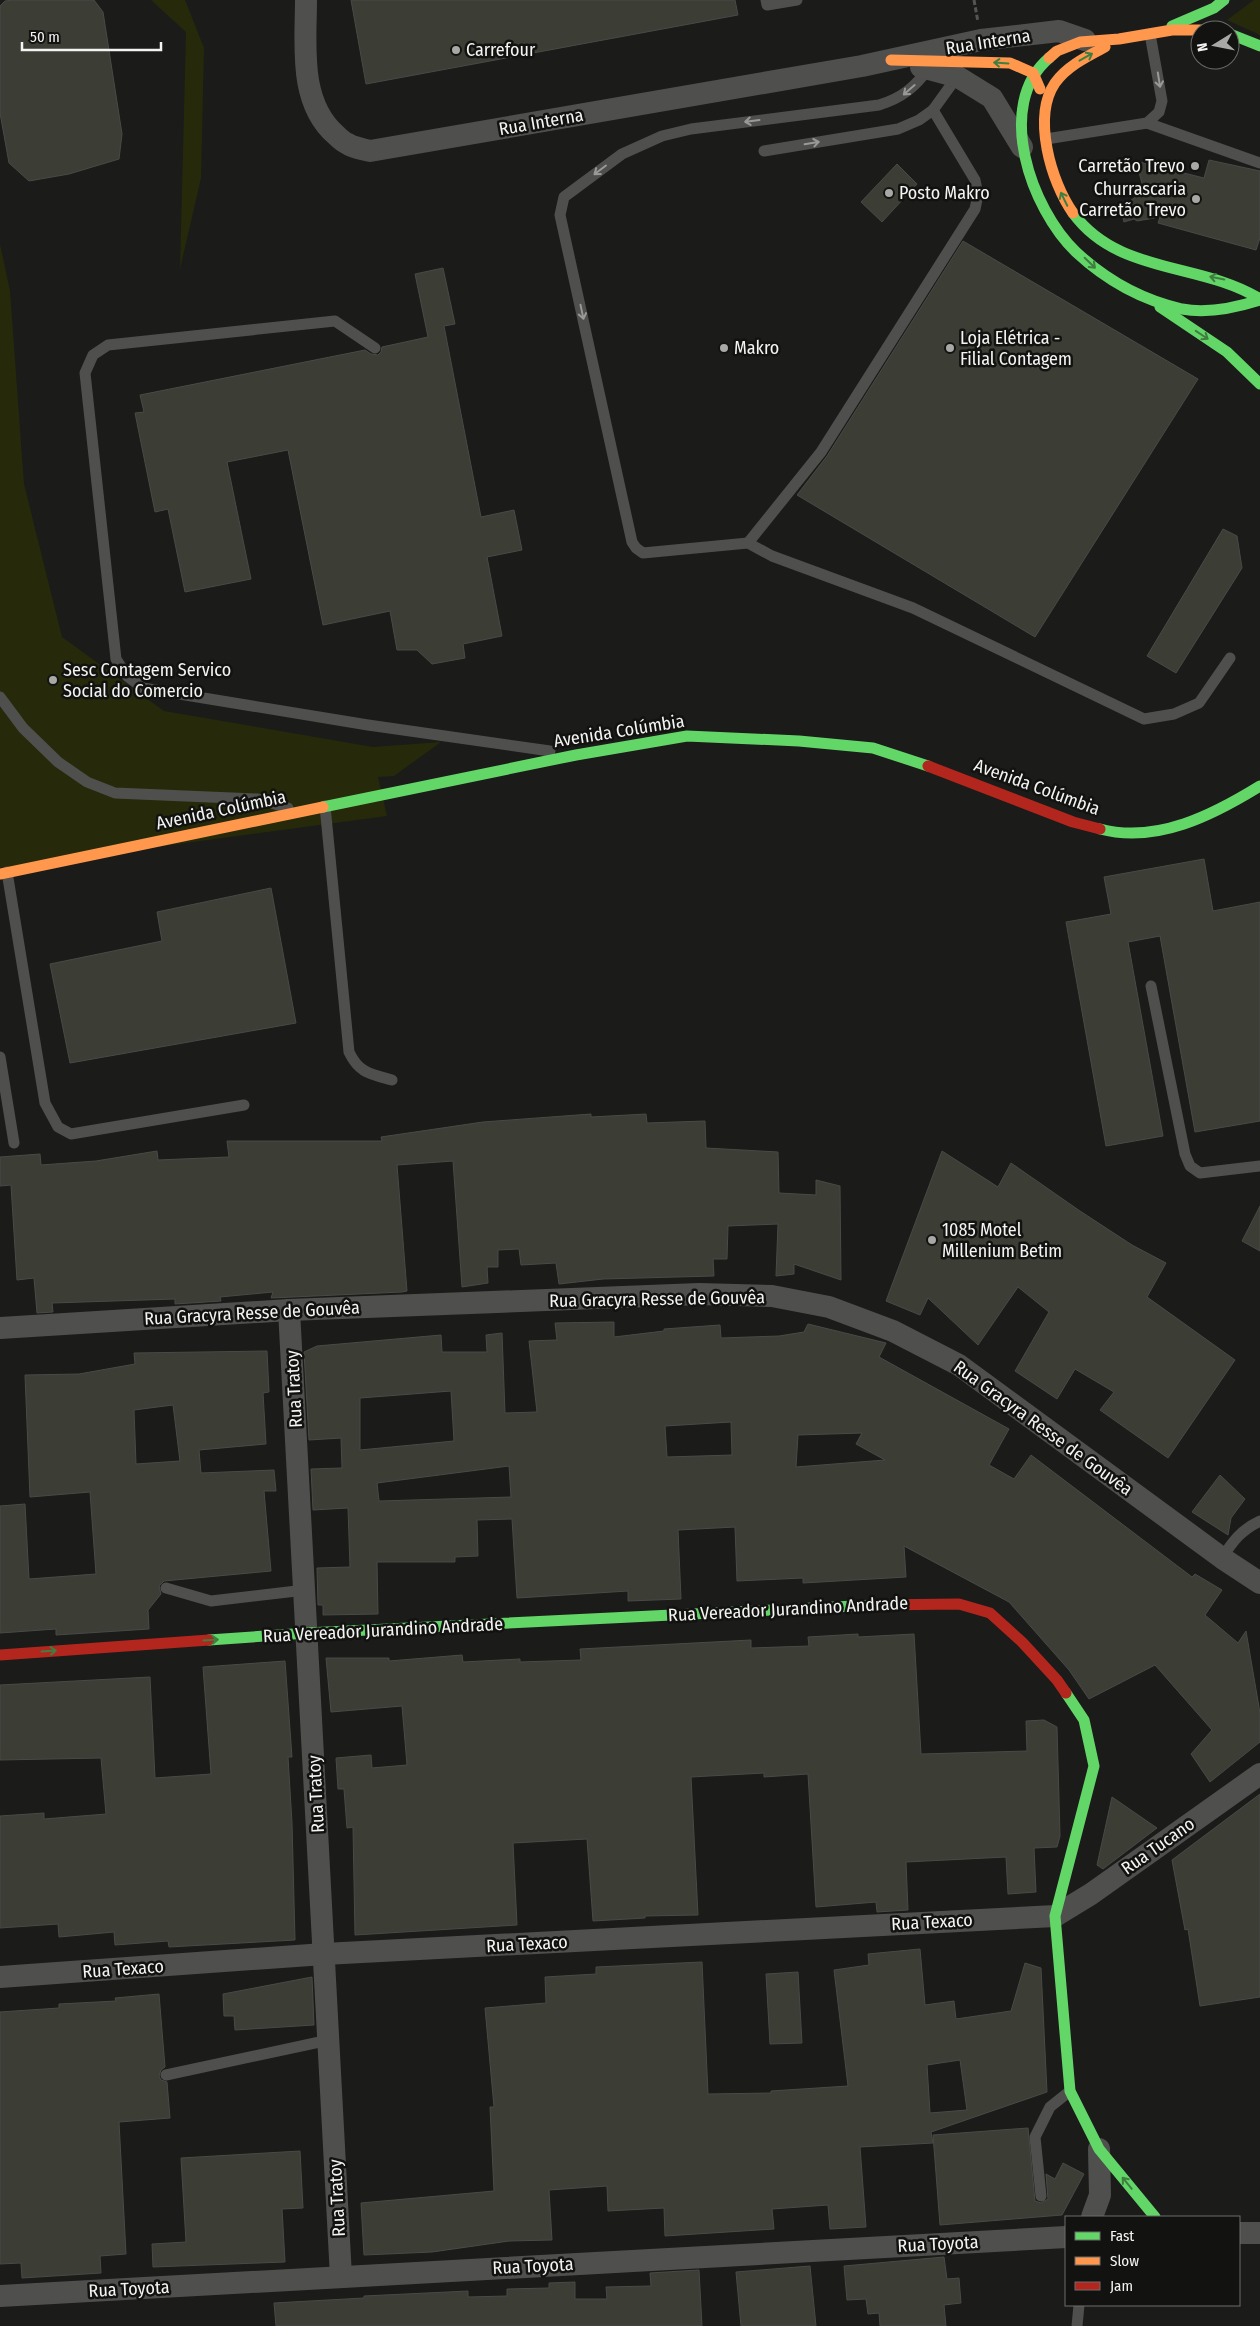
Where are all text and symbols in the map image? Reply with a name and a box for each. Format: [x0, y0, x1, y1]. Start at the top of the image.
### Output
scale bar [22, 20, 161, 52]
north arrow [1190, 20, 1240, 70]
street label: Rua Interna [944, 24, 1032, 60]
text: 50 m [30, 28, 60, 46]
place label: Carrefour [466, 39, 536, 61]
text: N [1194, 42, 1212, 53]
marker: Carrefour [450, 44, 462, 56]
one-way arrow [1079, 52, 1094, 62]
one-way arrow [993, 58, 1009, 67]
one-way arrow [1154, 72, 1164, 88]
one-way arrow [903, 84, 916, 96]
street label: Rua Interna [497, 104, 585, 140]
one-way arrow [744, 116, 760, 126]
one-way arrow [804, 138, 820, 148]
place label: Carretão Trevo [1078, 155, 1185, 177]
marker: Carretão Trevo [1189, 160, 1201, 172]
one-way arrow [594, 165, 607, 176]
place label: Churrascaria Carretão Trevo [1079, 178, 1186, 221]
place label: Posto Makro [899, 182, 990, 204]
marker: Posto Makro [883, 187, 895, 199]
one-way arrow [1059, 191, 1069, 206]
marker: Churrascaria Carretão Trevo [1190, 193, 1202, 205]
one-way arrow [1084, 257, 1096, 269]
one-way arrow [1209, 273, 1225, 282]
one-way arrow [578, 304, 587, 320]
place label: Loja Elétrica - Filial Contagem [960, 327, 1072, 370]
one-way arrow [1195, 330, 1209, 340]
place label: Makro [734, 337, 779, 359]
marker: Makro [718, 342, 730, 354]
marker: Loja Elétrica - Filial Contagem [944, 342, 956, 354]
place label: Sesc Contagem Servico Social do Comercio [63, 659, 231, 702]
marker: Sesc Contagem Servico Social do Comercio [47, 674, 59, 686]
street label: Avenida Colúmbia [552, 710, 686, 752]
street label: Avenida Colúmbia [971, 754, 1103, 820]
street label: Avenida Colúmbia [154, 785, 288, 835]
place label: 1085 Motel Millenium Betim [942, 1219, 1062, 1262]
marker: 1085 Motel Millenium Betim [926, 1234, 938, 1246]
street label: Rua Gracyra Resse de Gouvêa [549, 1286, 765, 1312]
street label: Rua Gracyra Resse de Gouvêa [144, 1296, 361, 1330]
street label: Rua Tratoy [281, 1350, 307, 1428]
street label: Rua Gracyra Resse de Gouvêa [949, 1356, 1137, 1500]
street label: Rua Vereador Jurandino Andrade [667, 1592, 909, 1626]
street label: Rua Vereador Jurandino Andrade [262, 1613, 504, 1647]
one-way arrow [202, 1636, 218, 1645]
one-way arrow [40, 1647, 56, 1656]
street label: Rua Tratoy [303, 1755, 329, 1833]
street label: Rua Tucano [1117, 1813, 1199, 1879]
street label: Rua Texaco [891, 1909, 973, 1935]
street label: Rua Texaco [486, 1931, 568, 1957]
street label: Rua Texaco [82, 1955, 164, 1983]
street label: Rua Tratoy [324, 2159, 350, 2237]
one-way arrow [1121, 2177, 1132, 2190]
legend [1065, 2216, 1240, 2306]
text: Fast [1110, 2227, 1134, 2245]
street label: Rua Toyota [897, 2231, 979, 2257]
text: Slow [1110, 2252, 1139, 2270]
street label: Rua Toyota [492, 2253, 574, 2279]
street label: Rua Toyota [88, 2276, 170, 2302]
text: Jam [1110, 2277, 1133, 2295]

